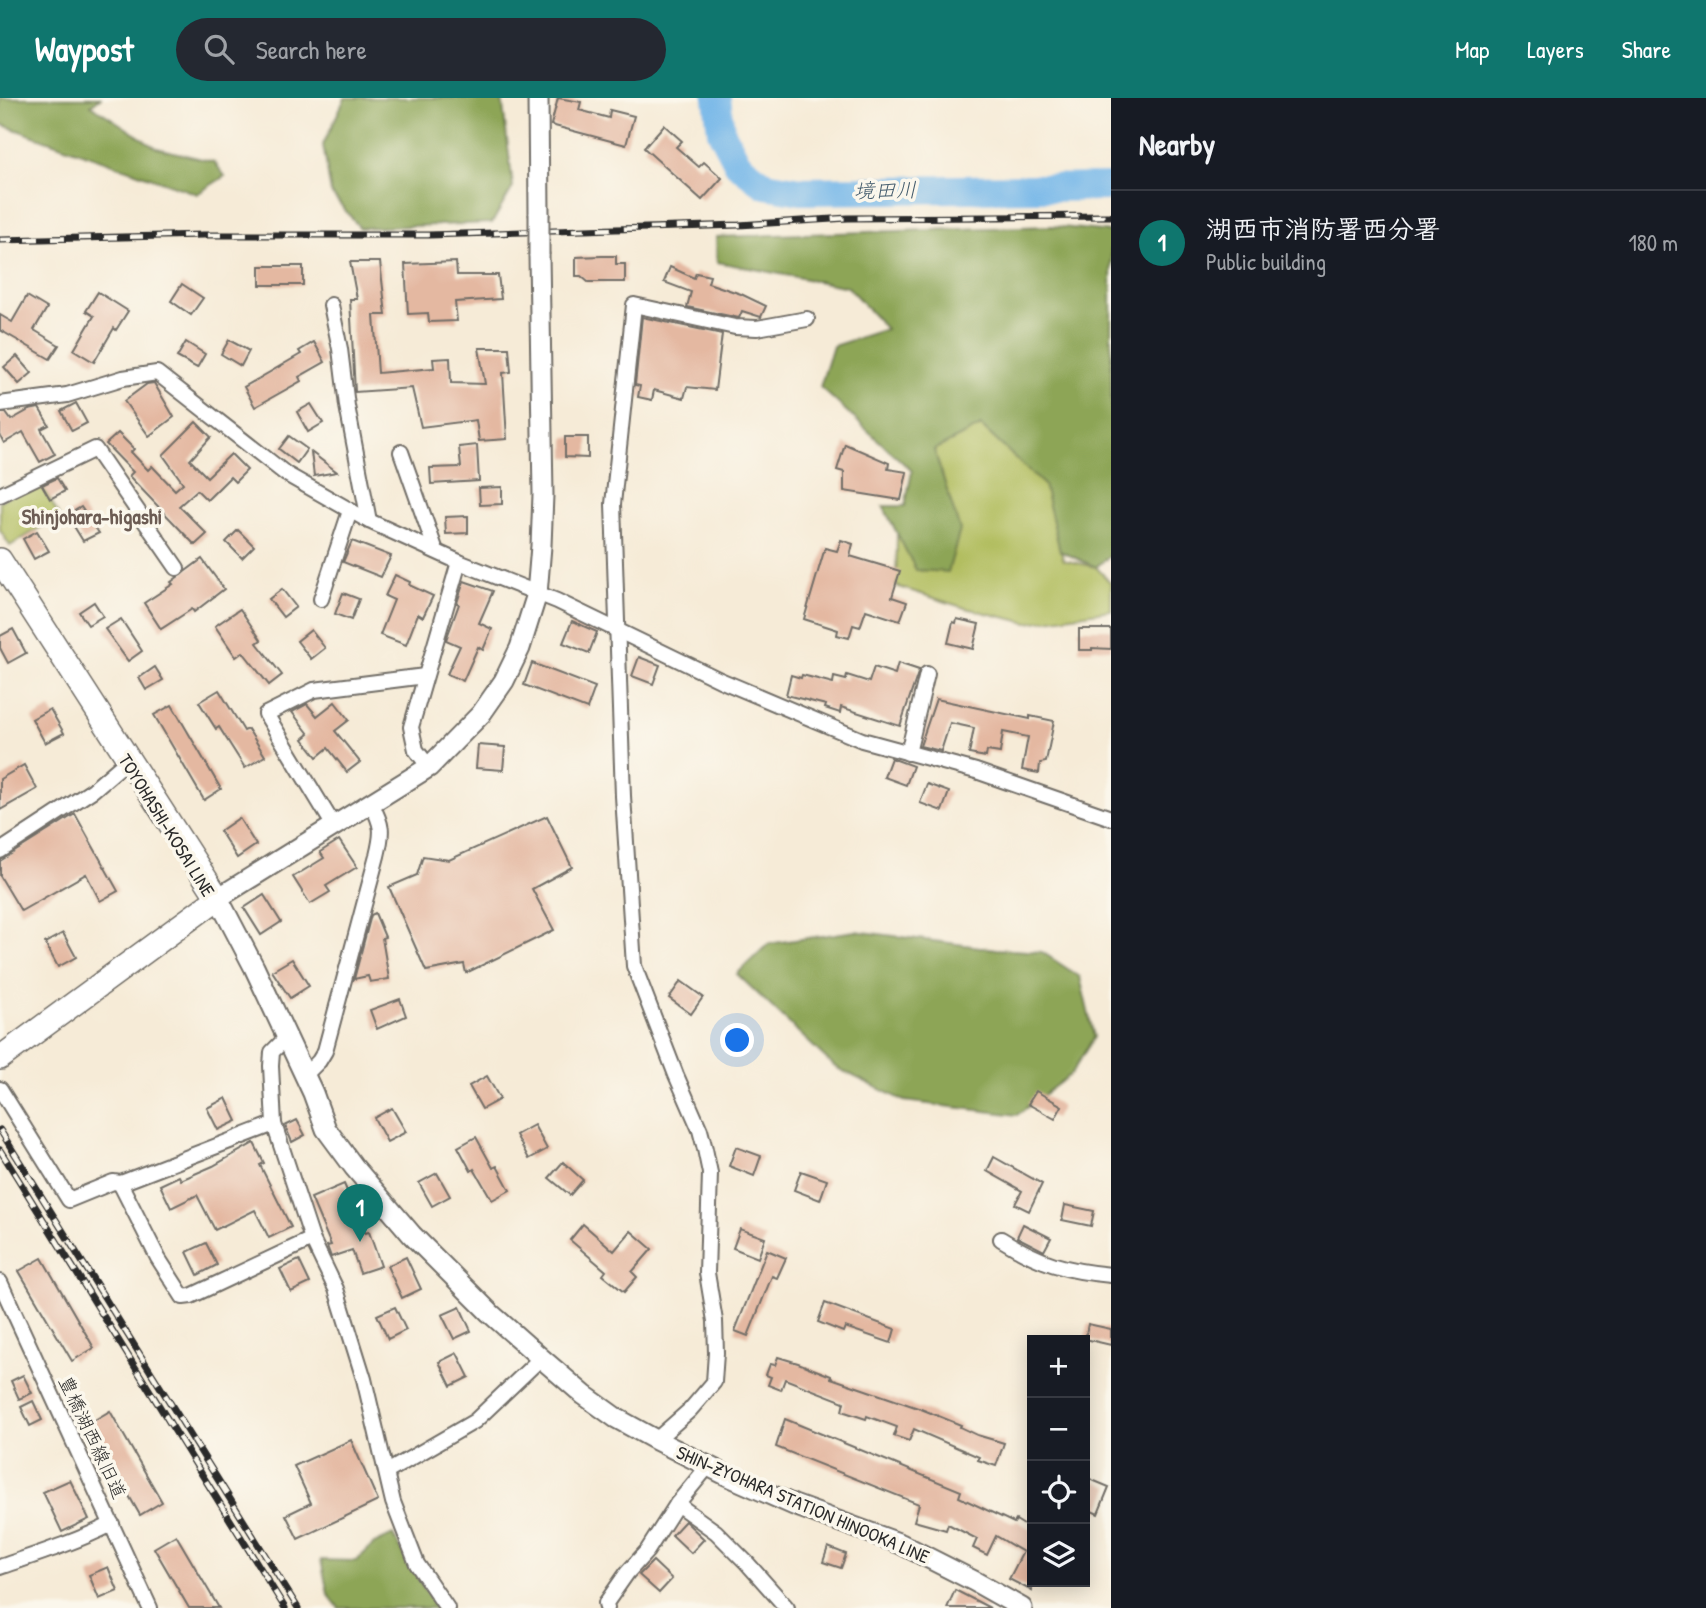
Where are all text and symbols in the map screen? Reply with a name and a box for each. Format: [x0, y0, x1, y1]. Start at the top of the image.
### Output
search box [176, 18, 666, 81]
text: Waypost [35, 27, 134, 71]
icon: search [200, 30, 238, 68]
text: Search here [256, 32, 367, 67]
text: Map [1455, 33, 1489, 65]
text: Layers [1527, 33, 1584, 65]
text: Share [1622, 33, 1671, 65]
text: Nearby [1139, 124, 1215, 164]
water label: 境田川 [853, 175, 917, 205]
text: 湖西市消防署西分署 [1206, 211, 1440, 246]
text: 1 [1158, 227, 1166, 258]
text: 180 m [1628, 227, 1678, 258]
text: Public building [1206, 246, 1326, 277]
district label: Shinjohara-higashi [22, 502, 162, 532]
street label: TOYOHASHI-KOSAI LINE [113, 749, 222, 902]
your location [720, 1023, 754, 1057]
pin: 1 [337, 1184, 383, 1242]
map controls [1027, 1335, 1090, 1587]
button: + [1027, 1335, 1090, 1398]
street label: 豊橋湖西線旧道 [53, 1371, 133, 1503]
button: − [1027, 1398, 1090, 1461]
street label: SHIN-ZYOHARA STATION HINOOKA LINE [673, 1439, 934, 1569]
button: locate [1027, 1461, 1090, 1524]
button: layers [1027, 1524, 1090, 1587]

